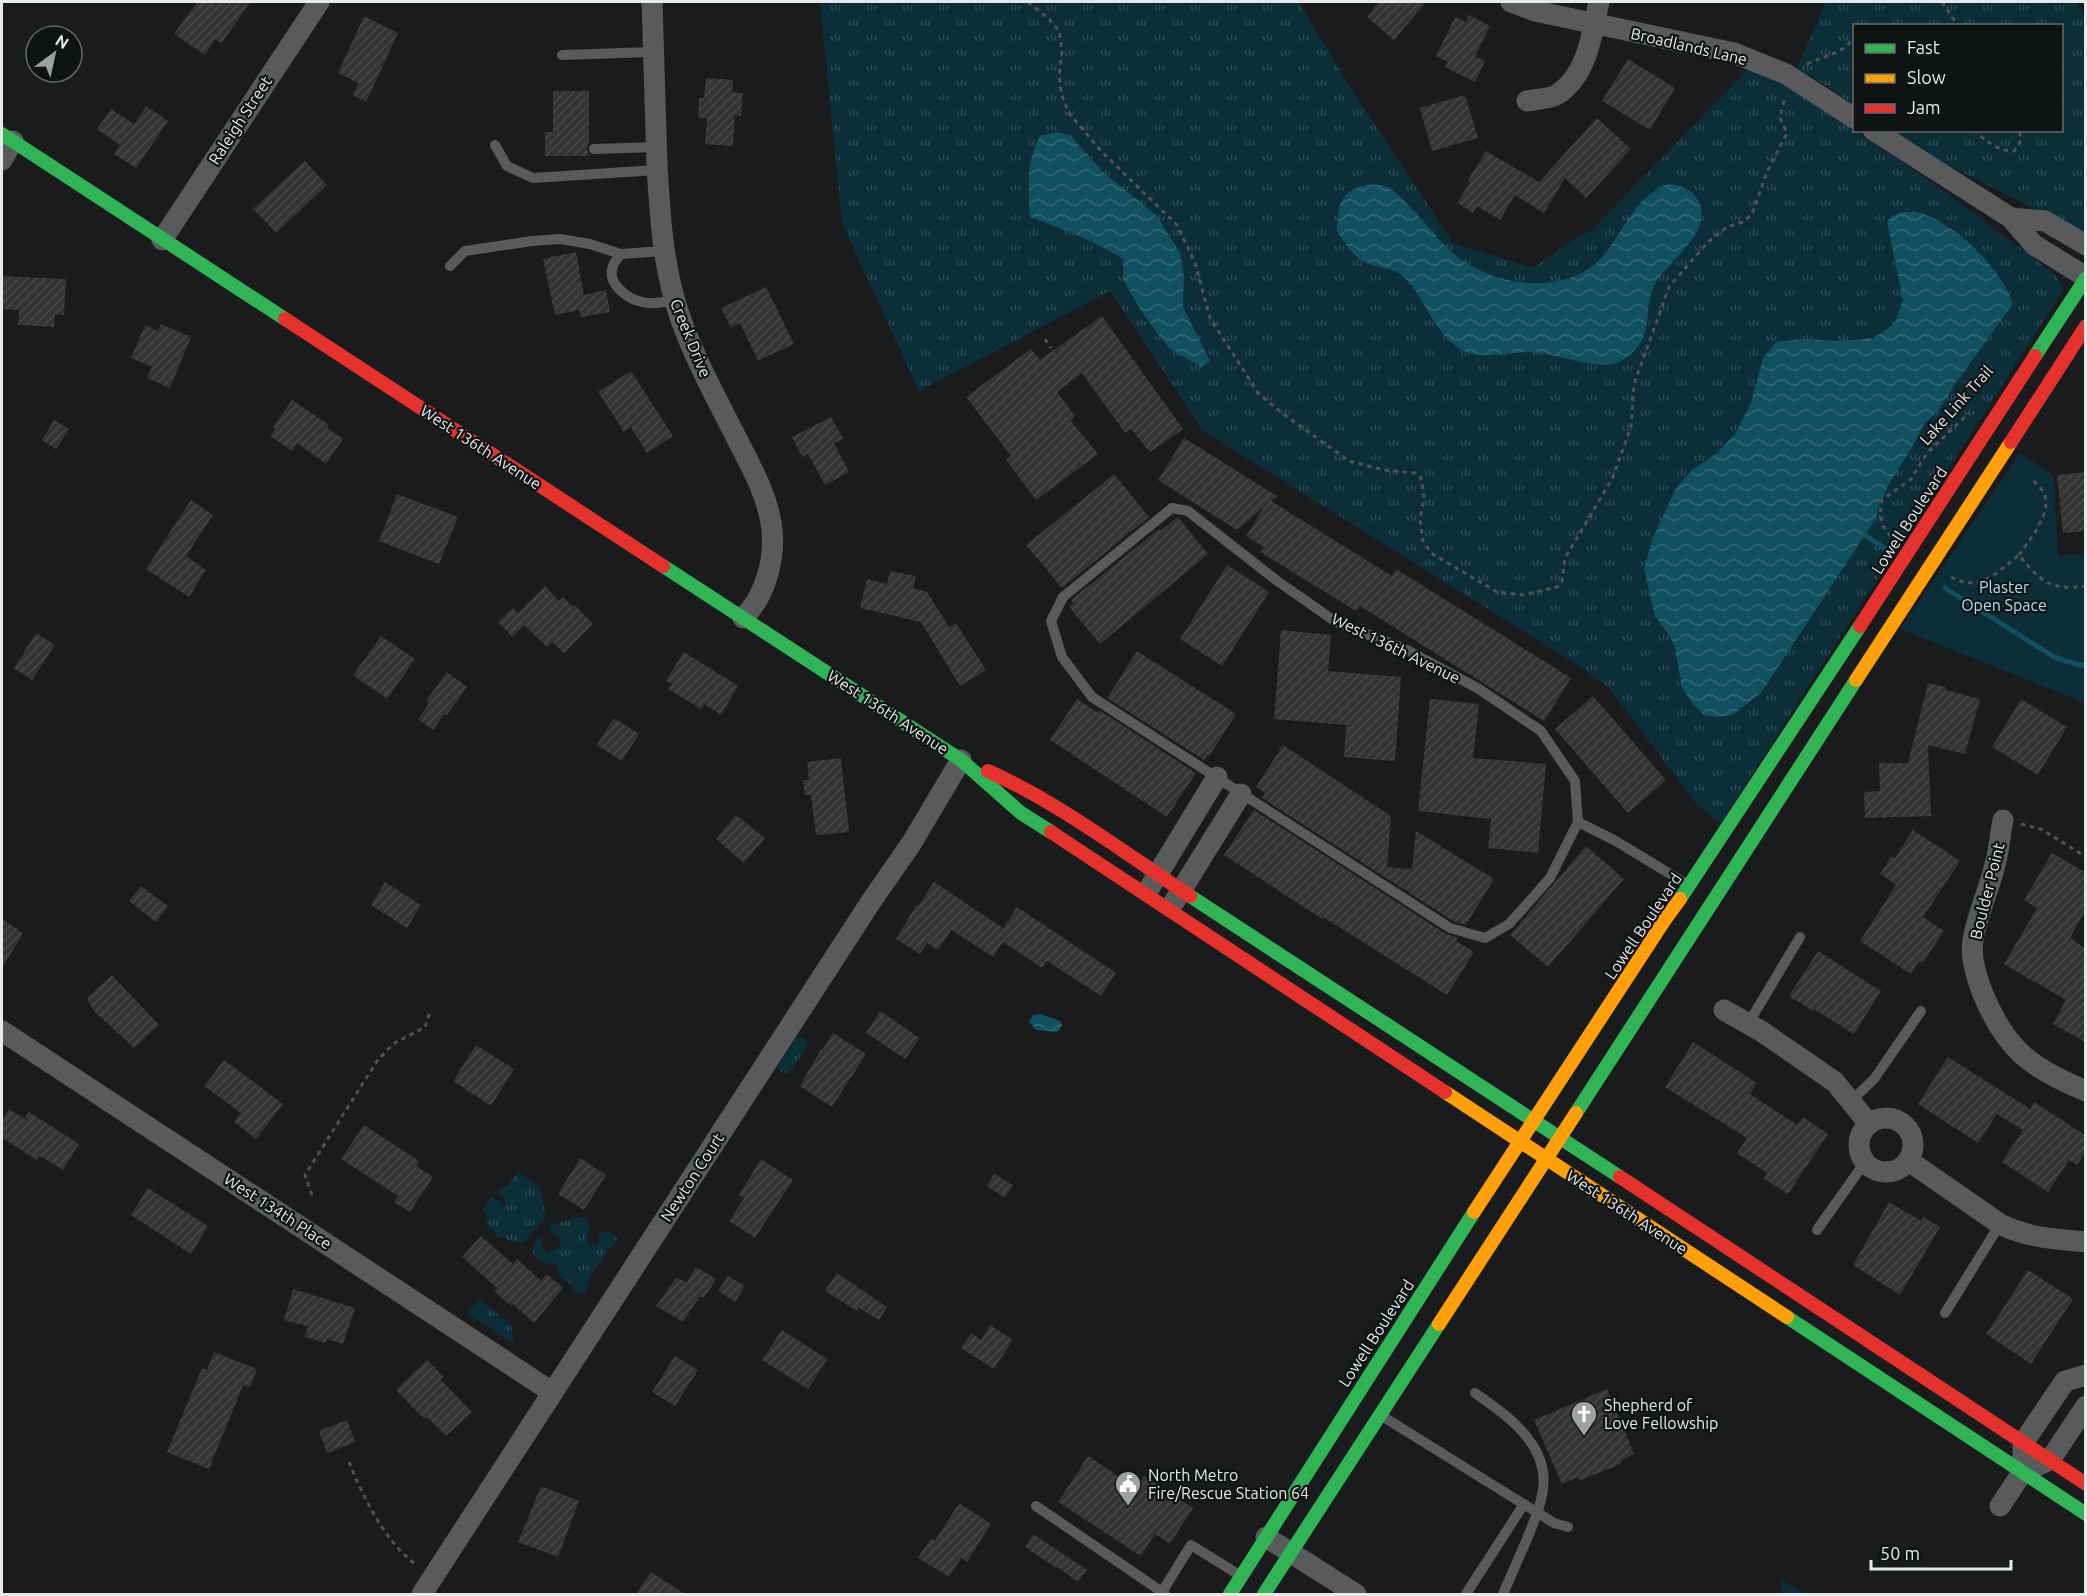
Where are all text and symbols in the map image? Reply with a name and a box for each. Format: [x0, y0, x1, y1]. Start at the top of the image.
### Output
north arrow [24, 24, 84, 84]
street label: Broadlands Lane [1629, 24, 1749, 68]
legend [1853, 24, 2063, 132]
text: N [52, 31, 72, 52]
text: Fast [1907, 37, 1940, 57]
text: Slow [1907, 67, 1946, 87]
street label: Raleigh Street [205, 72, 276, 168]
text: Jam [1907, 97, 1941, 117]
street label: Creek Drive [667, 296, 715, 380]
street label: Lake Link Trail [1916, 362, 1996, 448]
street label: West 136th Avenue [417, 401, 545, 493]
street label: Lowell Boulevard [1868, 463, 1950, 577]
park label: Plaster Open Space [1961, 578, 2047, 614]
street label: West 136th Avenue [1329, 609, 1463, 687]
street label: West 136th Avenue [824, 666, 952, 758]
street label: Boulder Point [1966, 840, 2008, 941]
street label: Lowell Boulevard [1601, 870, 1685, 982]
street label: Newton Court [657, 1129, 728, 1225]
street label: West 136th Avenue [1563, 1166, 1691, 1258]
street label: West 134th Place [221, 1169, 335, 1253]
street label: Lowell Boulevard [1335, 1276, 1417, 1390]
place label: Shepherd of Love Fellowship [1604, 1396, 1718, 1432]
church icon: Shepherd of Love Fellowship [1569, 1399, 1599, 1437]
place label: North Metro Fire/Rescue Station 64 [1148, 1466, 1309, 1502]
public building icon: North Metro Fire/Rescue Station 64 [1113, 1469, 1143, 1507]
scale bar [1871, 1533, 2010, 1571]
text: 50 m [1880, 1543, 1920, 1563]

